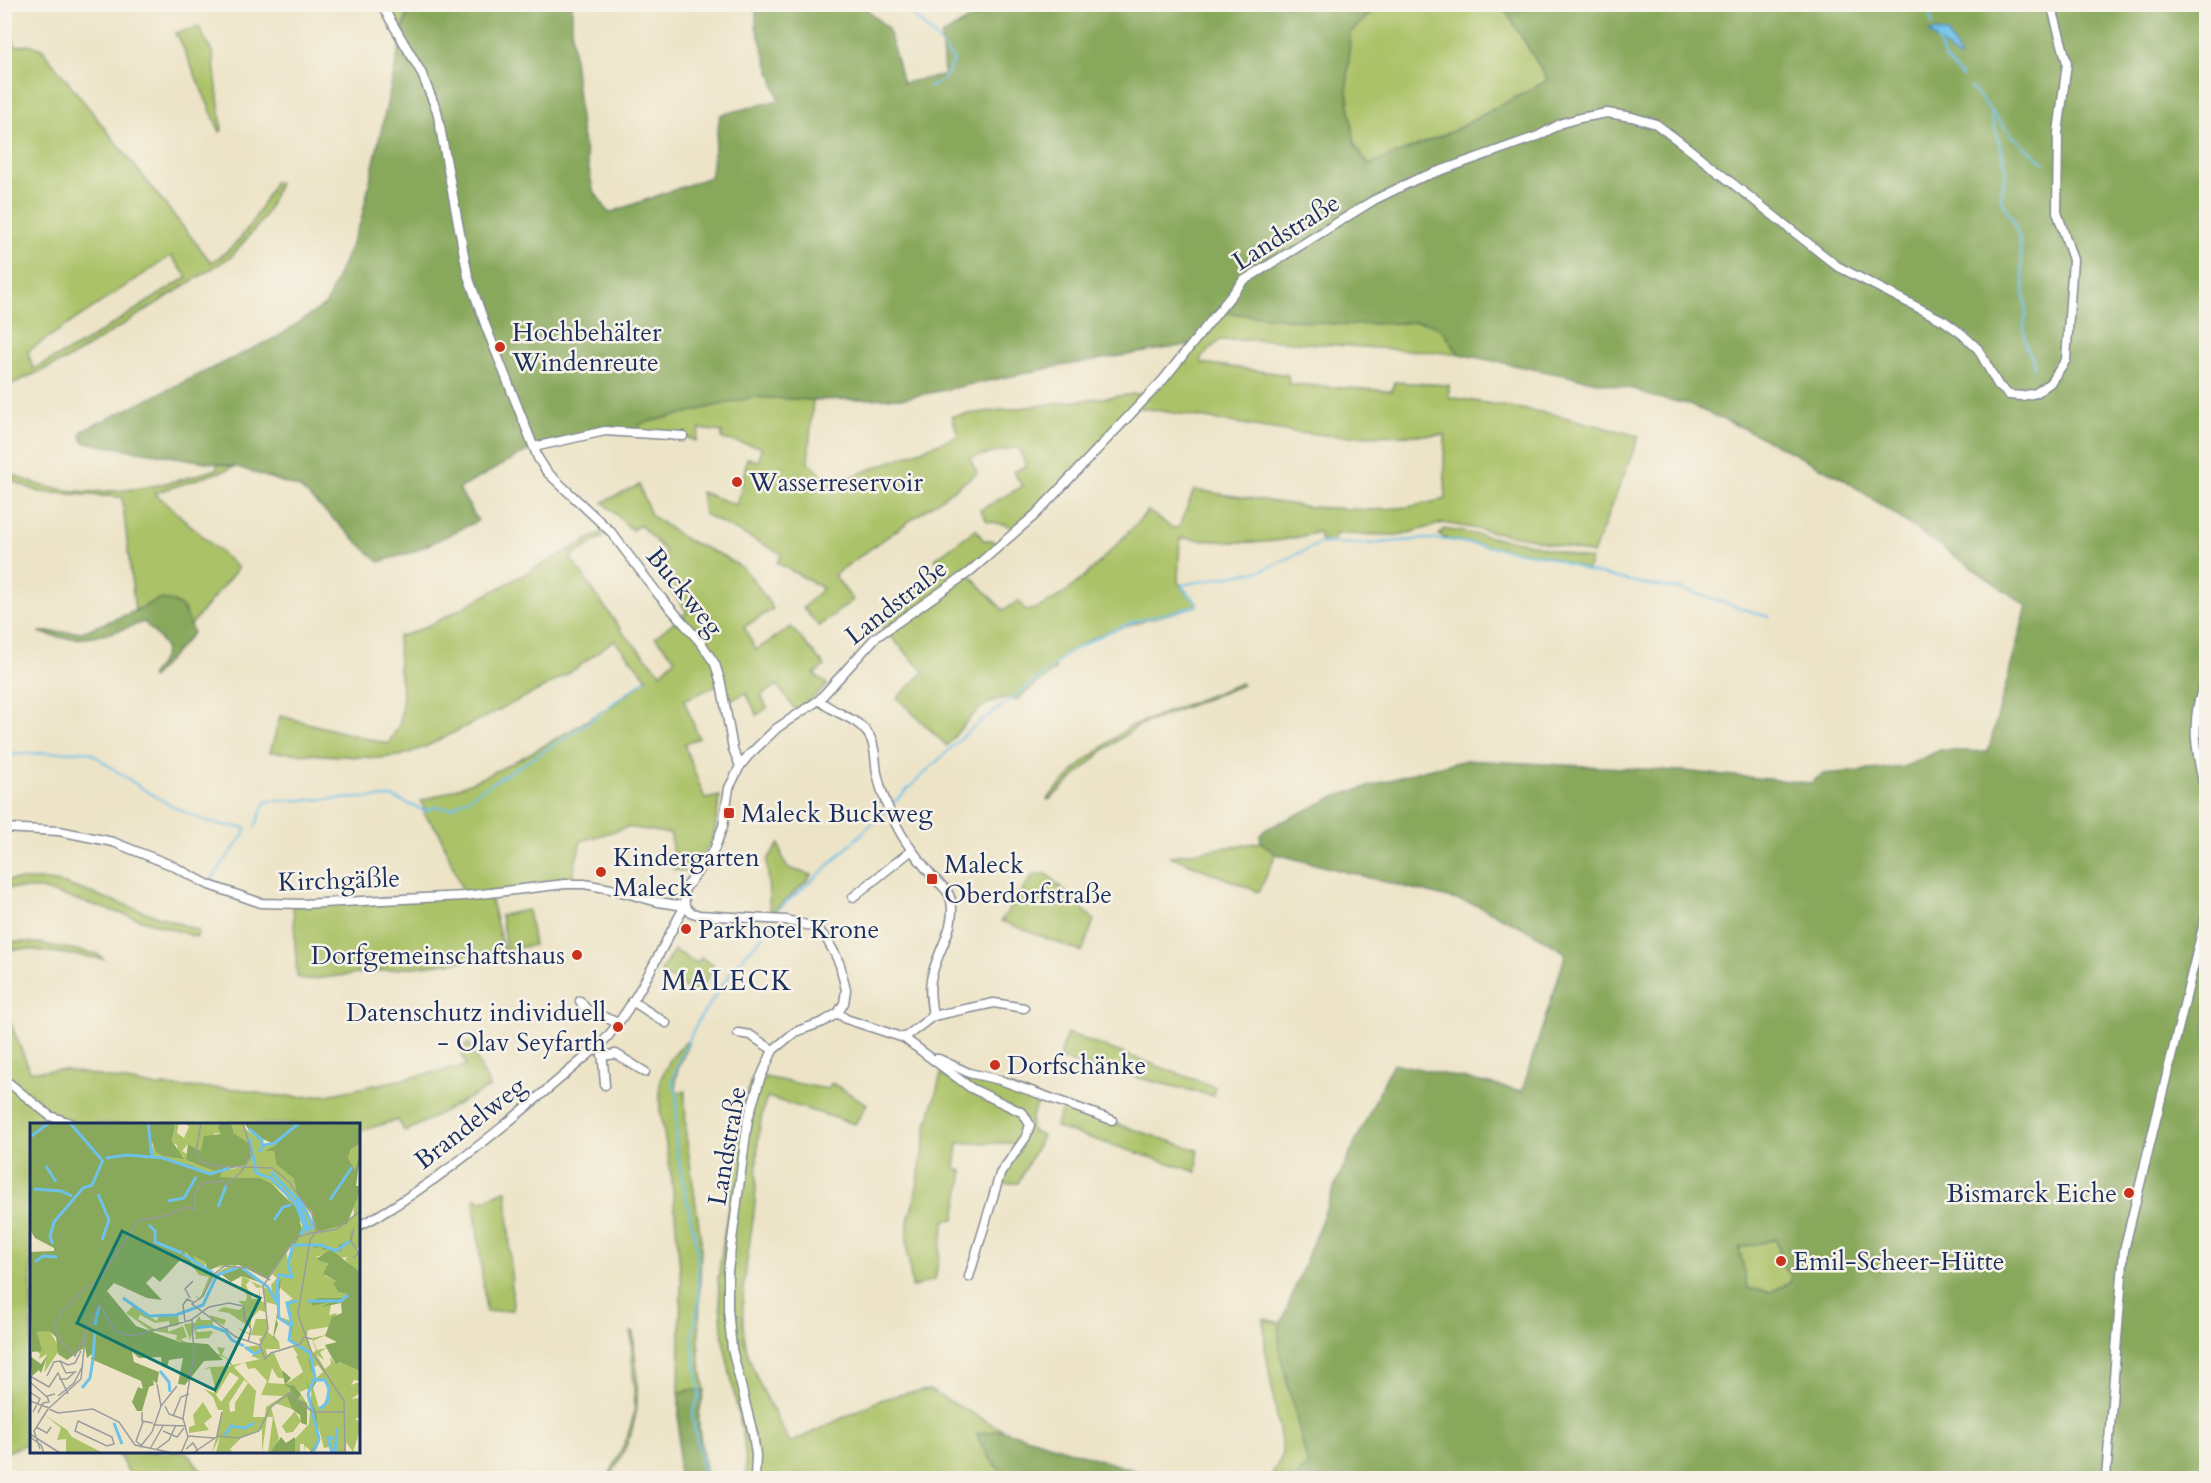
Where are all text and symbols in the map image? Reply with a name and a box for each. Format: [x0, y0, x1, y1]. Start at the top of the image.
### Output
street label: Landstraße [1226, 185, 1346, 279]
place label: Hochbehälter Windenreute [511, 315, 662, 380]
marker: Hochbehälter Windenreute [493, 340, 507, 354]
place label: Wasserreservoir [748, 465, 923, 500]
marker: Wasserreservoir [730, 475, 744, 489]
street label: Buckweg [638, 540, 732, 644]
street label: Landstraße [838, 551, 954, 653]
place label: Maleck Buckweg [741, 796, 933, 831]
marker: Maleck Buckweg [722, 806, 736, 820]
place label: Kindergarten Maleck [613, 840, 760, 905]
place label: Maleck Oberdorfstraße [944, 847, 1112, 912]
street label: Kirchgäßle [277, 860, 401, 900]
marker: Kindergarten Maleck [594, 865, 608, 879]
marker: Maleck Oberdorfstraße [925, 872, 939, 886]
place label: Parkhotel Krone [698, 912, 879, 947]
marker: Parkhotel Krone [679, 922, 693, 936]
place label: Dorfgemeinschaftshaus [311, 938, 565, 973]
marker: Dorfgemeinschaftshaus [570, 948, 584, 962]
district label: MALECK [661, 962, 793, 1000]
place label: Datenschutz individuell - Olav Seyfarth [346, 995, 606, 1060]
marker: Datenschutz individuell - Olav Seyfarth [611, 1020, 625, 1034]
place label: Dorfschänke [1007, 1048, 1146, 1083]
marker: Dorfschänke [988, 1058, 1002, 1072]
street label: Brandelweg [407, 1068, 533, 1178]
street label: Landstraße [699, 1084, 755, 1208]
inset map [30, 1123, 360, 1453]
place label: Bismarck Eiche [1947, 1176, 2117, 1211]
marker: Bismarck Eiche [2122, 1186, 2136, 1200]
place label: Emil-Scheer-Hütte [1793, 1244, 2005, 1279]
marker: Emil-Scheer-Hütte [1774, 1254, 1788, 1268]

